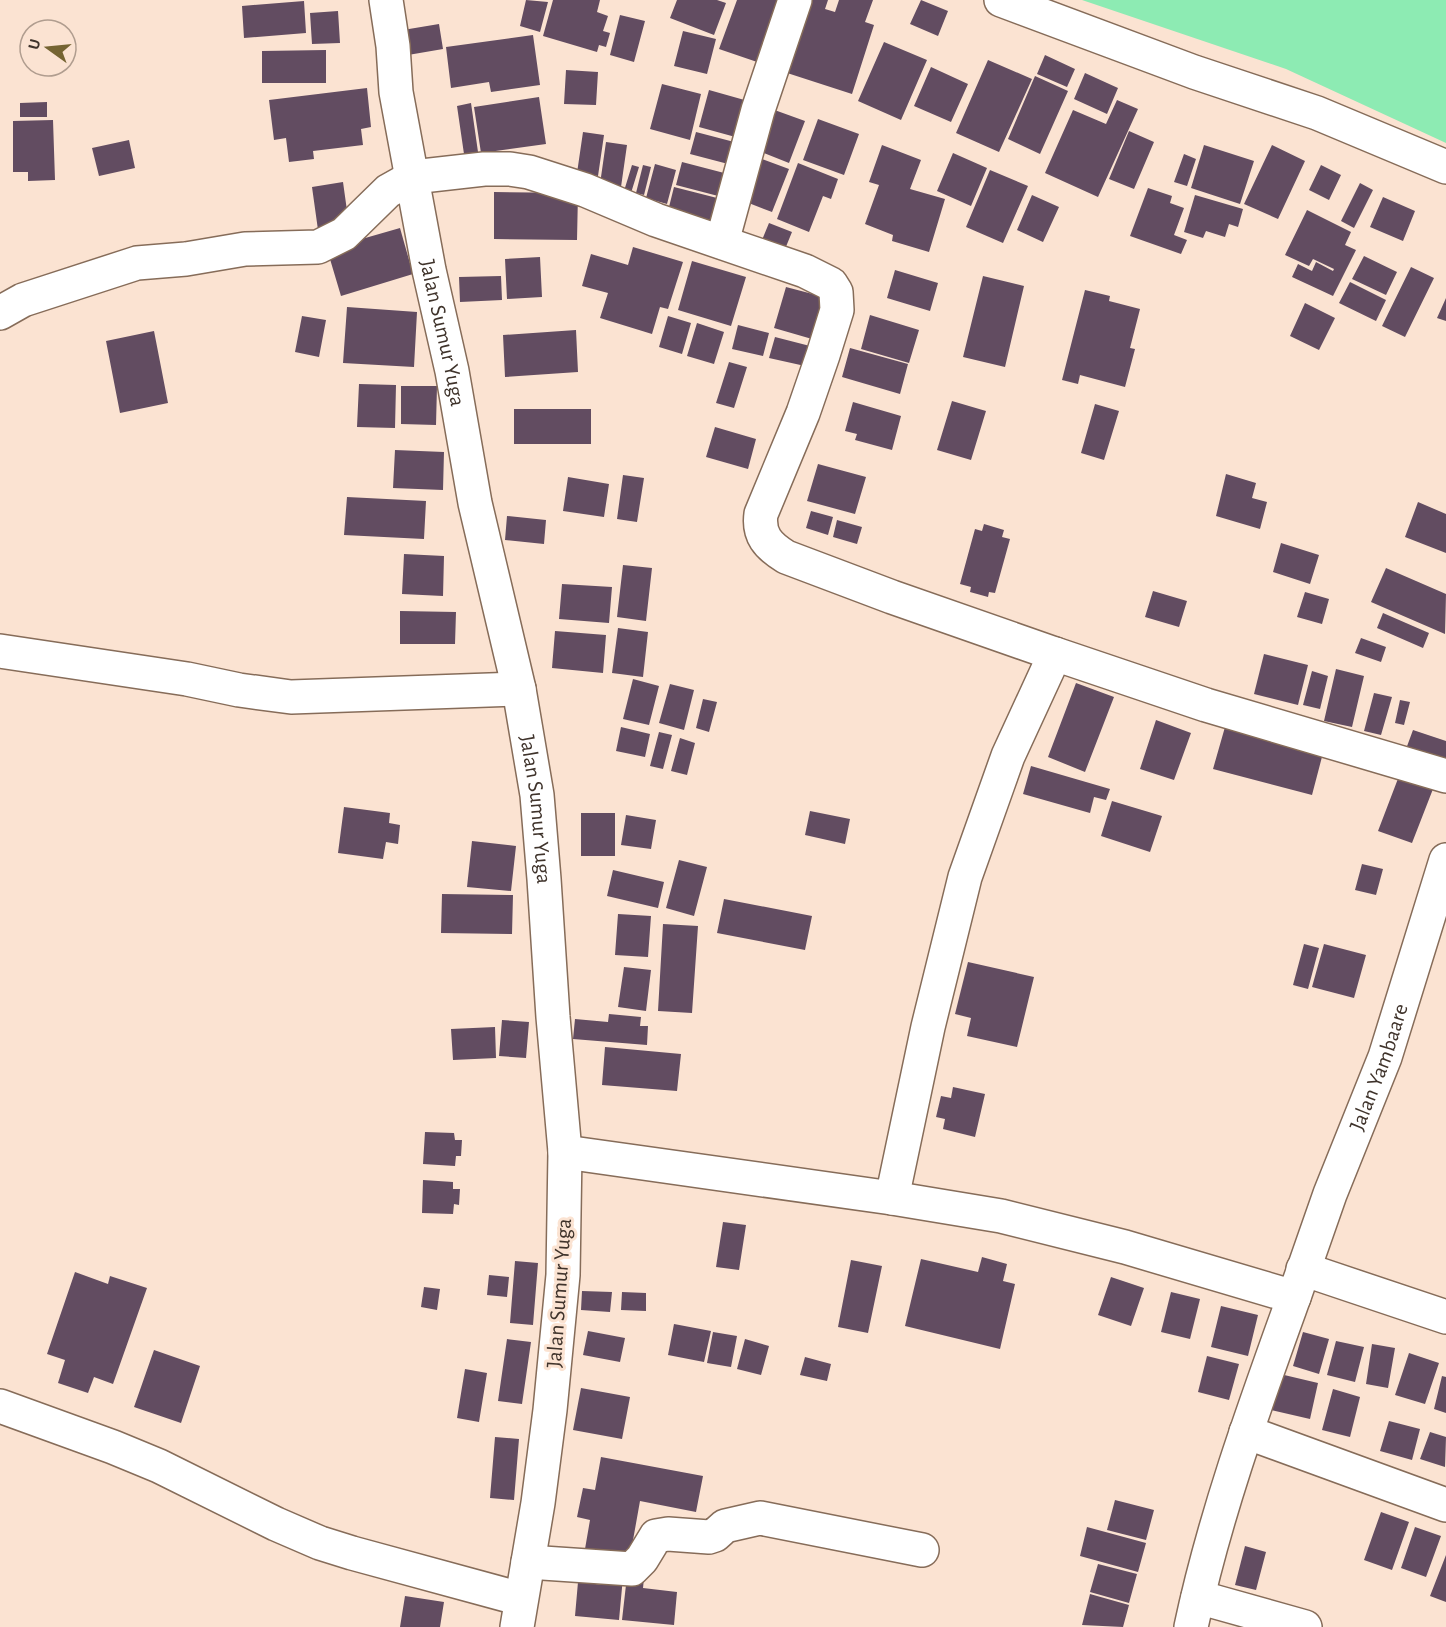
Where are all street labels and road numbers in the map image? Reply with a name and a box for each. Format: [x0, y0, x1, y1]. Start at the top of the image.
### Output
street label: Jalan Sumur Yuga [416, 258, 469, 408]
street label: Jalan Sumur Yuga [516, 733, 555, 885]
street label: Jalan Yambaare [1346, 1001, 1412, 1134]
street label: Jalan Sumur Yuga [543, 1218, 575, 1368]

